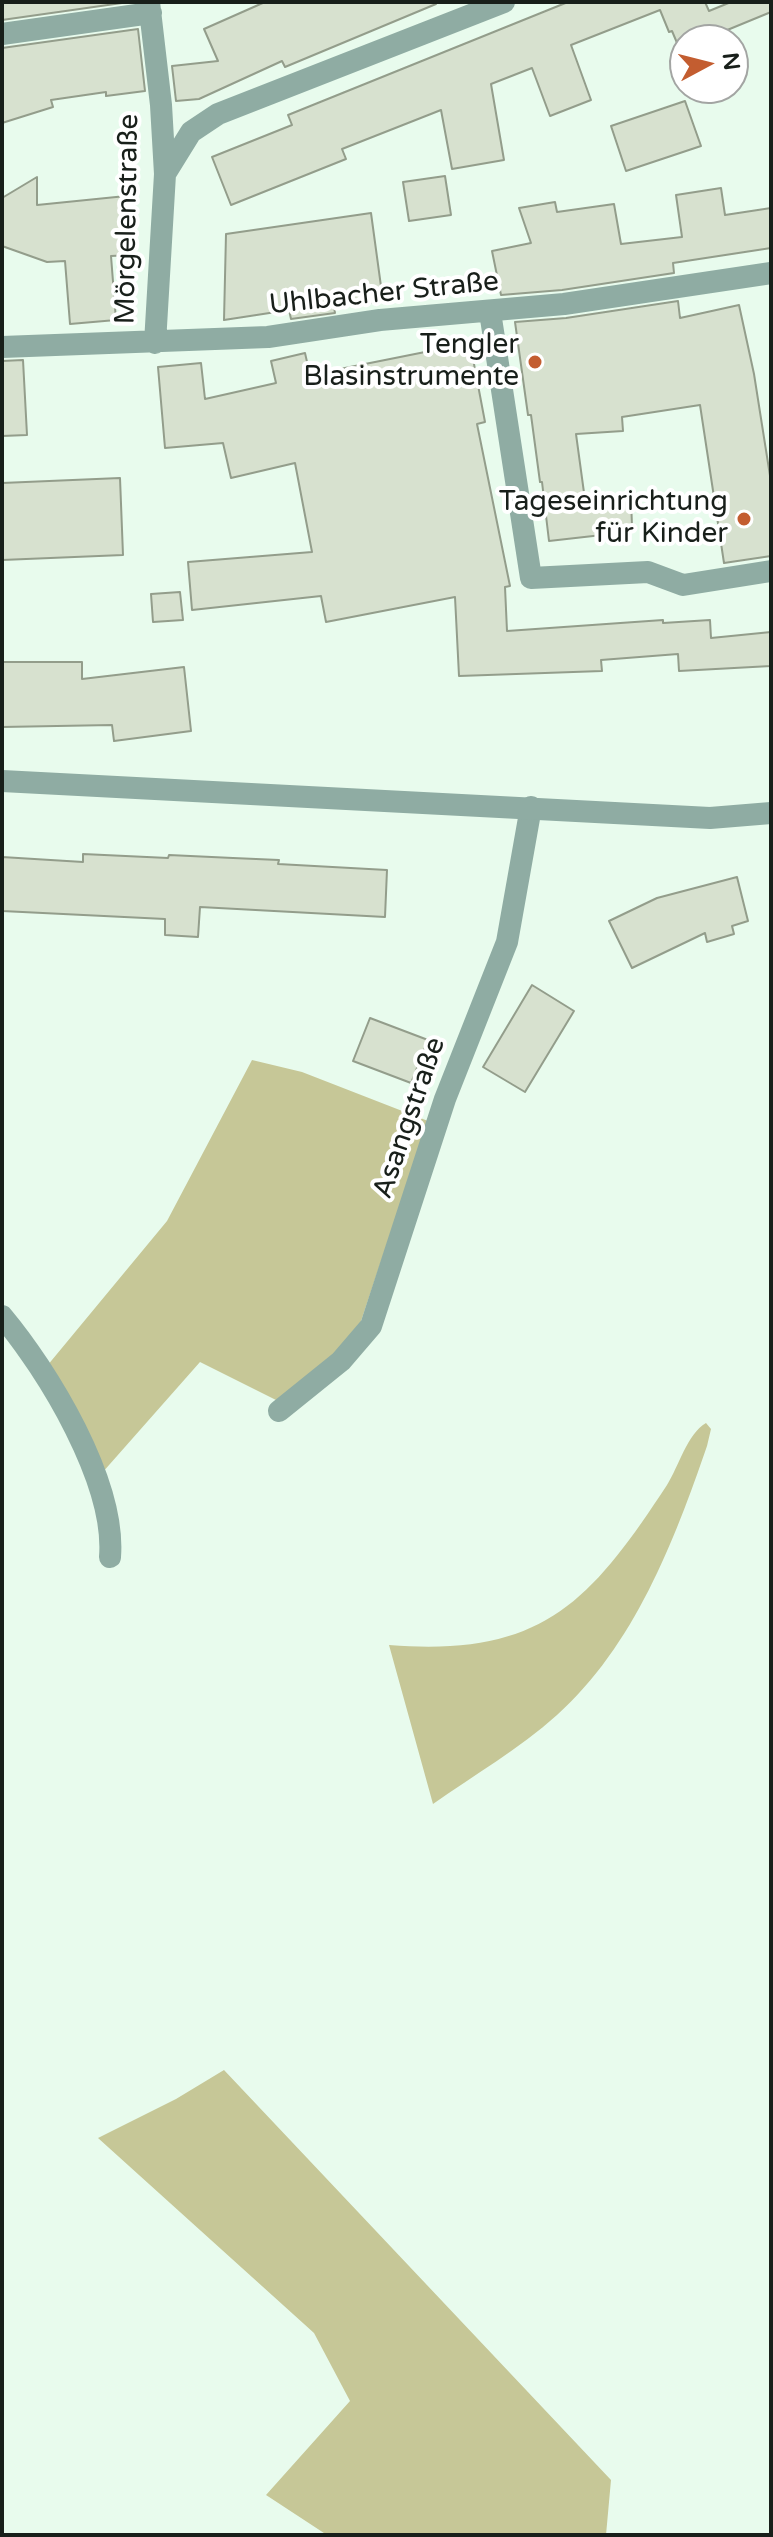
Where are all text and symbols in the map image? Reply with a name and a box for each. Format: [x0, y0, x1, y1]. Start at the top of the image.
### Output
north arrow [669, 24, 749, 104]
text: N [717, 51, 745, 72]
street label: Mörgelenstraße [109, 113, 147, 325]
street label: Uhlbacher Straße [267, 265, 501, 323]
place label: Tengler Blasinstrumente [303, 329, 519, 395]
marker: Tengler Blasinstrumente [526, 353, 544, 371]
place label: Tageseinrichtung für Kinder [499, 486, 728, 552]
marker: Tageseinrichtung für Kinder [735, 510, 753, 528]
street label: Asangstraße [367, 1033, 453, 1203]

